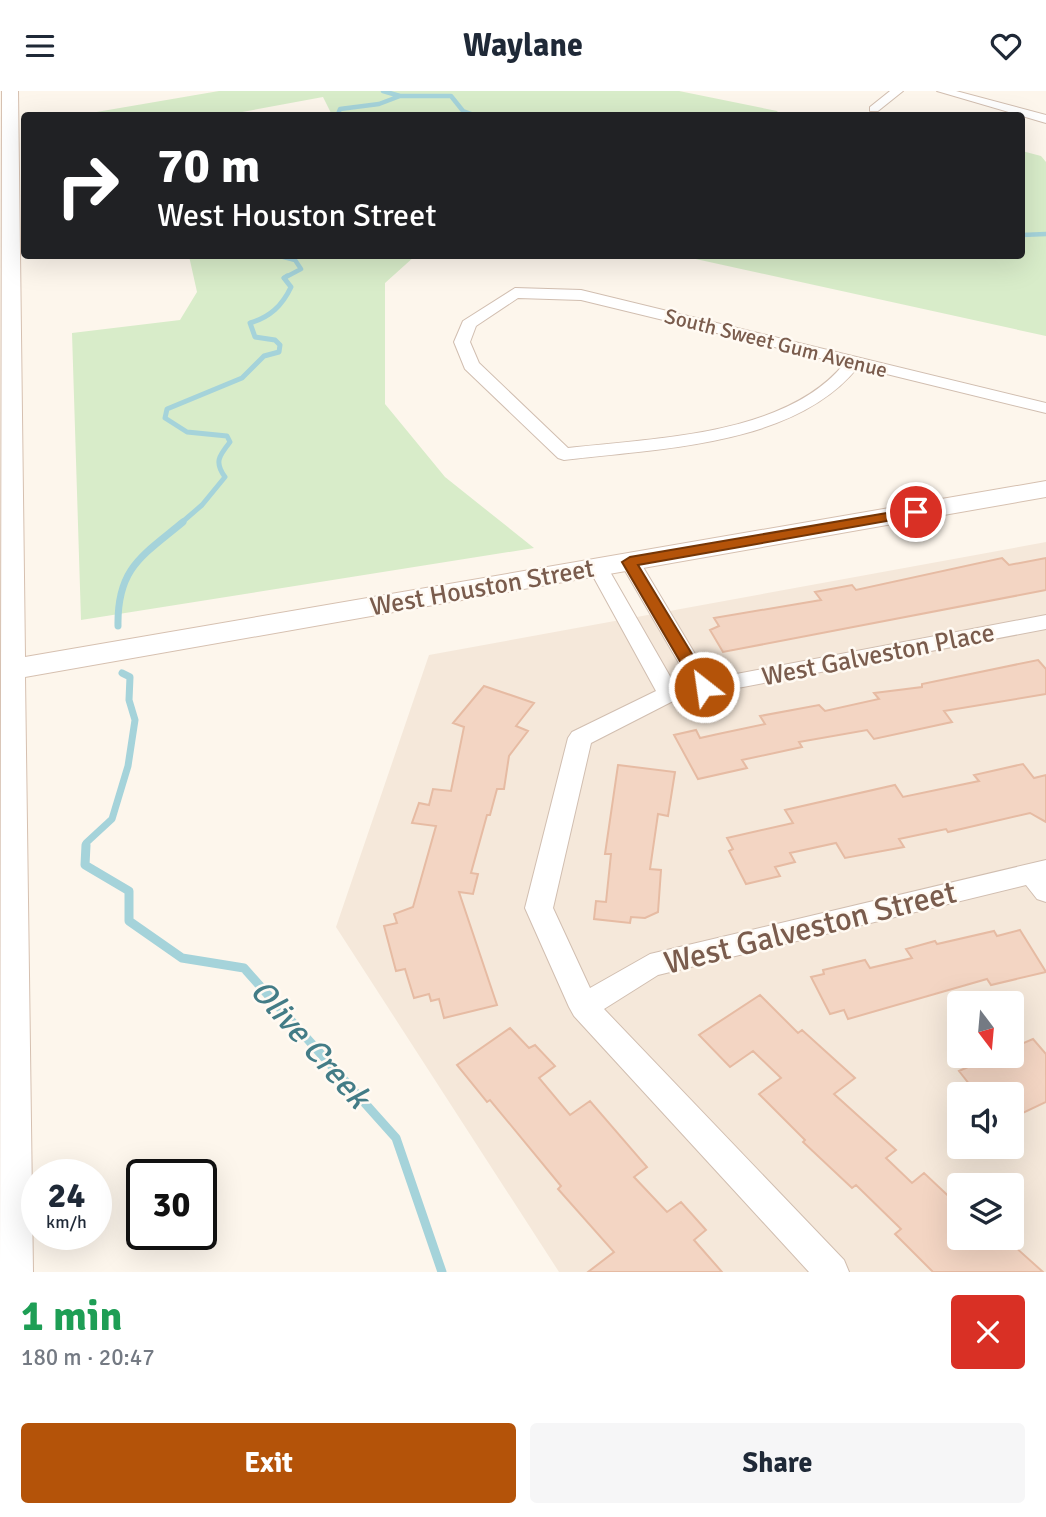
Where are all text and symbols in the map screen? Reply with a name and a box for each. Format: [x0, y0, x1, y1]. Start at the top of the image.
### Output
text: Waylane [463, 26, 583, 65]
icon: menu [21, 27, 59, 65]
icon: heart [987, 27, 1025, 65]
text: 70 m [157, 136, 260, 196]
icon: right [42, 140, 133, 231]
text: West Houston Street [157, 196, 436, 235]
street label: South Sweet Gum Avenue [662, 303, 890, 383]
pin [886, 482, 946, 542]
icon: arrive [897, 493, 935, 531]
street label: West Houston Street [368, 553, 597, 623]
street label: West Galveston Place [759, 617, 997, 693]
position arrow [667, 650, 741, 724]
street label: West Galveston Street [660, 872, 960, 983]
water label: Olive Creek [241, 971, 380, 1119]
north arrow [947, 991, 1024, 1067]
map controls [947, 991, 1024, 1250]
button: sound [947, 1082, 1024, 1159]
speed limit sign: 30 [126, 1159, 217, 1250]
button: layers [947, 1173, 1024, 1250]
text: 24 [48, 1174, 85, 1217]
text: km/h [46, 1211, 87, 1233]
text: 1 min [21, 1291, 122, 1342]
button: close [951, 1295, 1025, 1369]
text: 180 m · 20:47 [21, 1343, 155, 1372]
button: Exit [21, 1423, 516, 1503]
button: Share [530, 1423, 1025, 1503]

